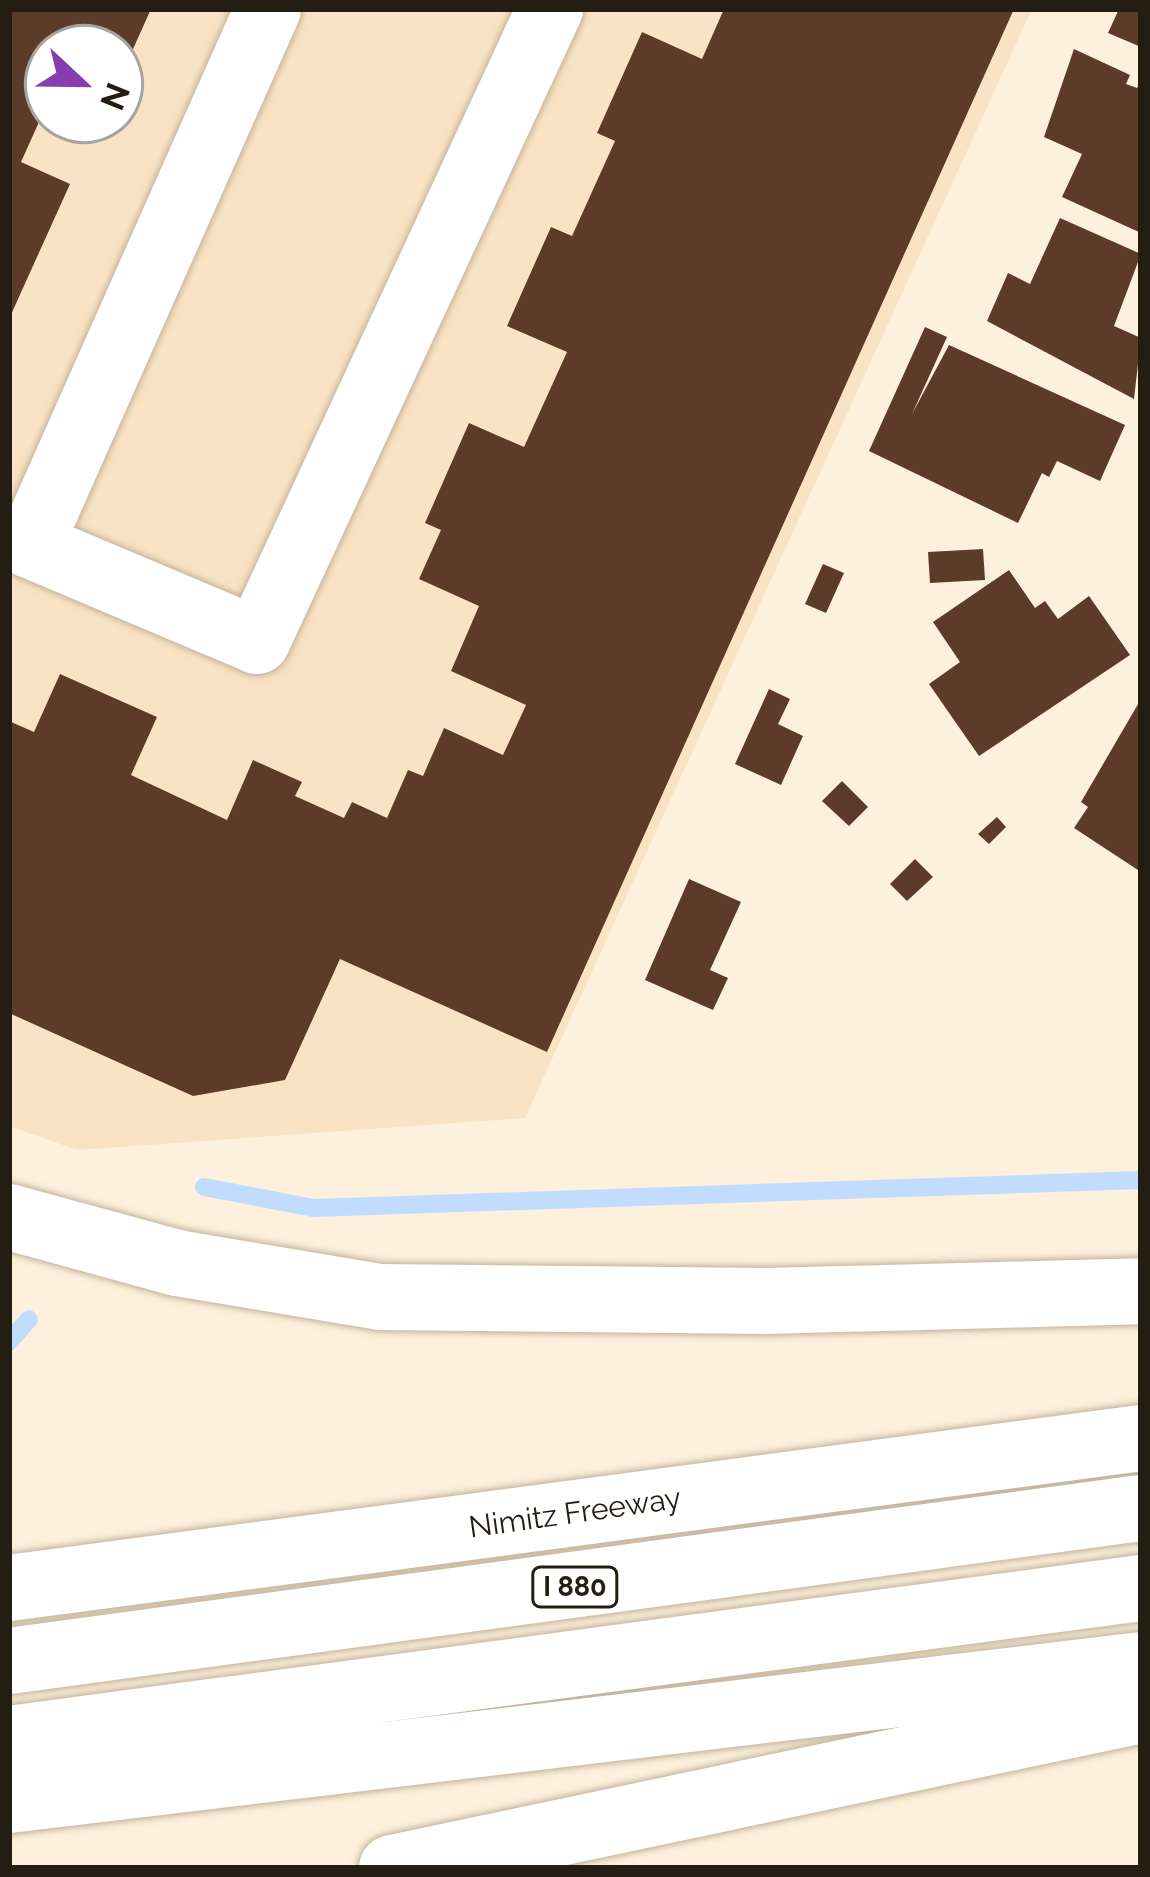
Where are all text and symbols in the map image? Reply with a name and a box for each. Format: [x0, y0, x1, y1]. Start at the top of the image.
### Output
north arrow [24, 24, 144, 144]
text: N [92, 78, 138, 116]
street label: Nimitz Freeway [467, 1480, 683, 1546]
road number: I 880 [530, 1566, 620, 1608]

